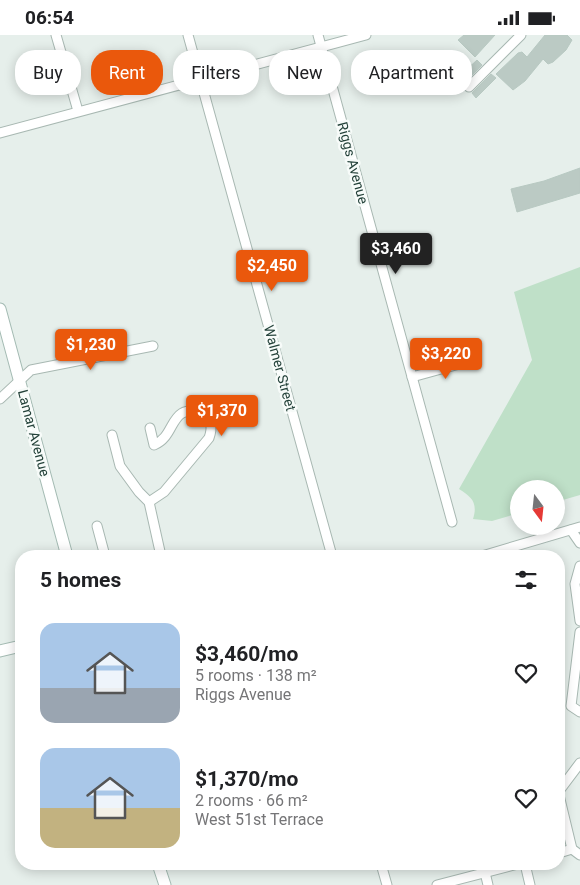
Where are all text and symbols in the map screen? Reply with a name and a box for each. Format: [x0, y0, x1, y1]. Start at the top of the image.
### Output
text: 06:54 [25, 6, 74, 29]
chip: Buy [15, 50, 81, 95]
chip: Rent [91, 50, 163, 95]
chip: Filters [173, 50, 259, 95]
chip: New [269, 50, 341, 95]
chip: Apartment [351, 50, 472, 95]
street label: Riggs Avenue [334, 120, 372, 206]
pin: $3,460 [355, 233, 437, 275]
text: $3,460 [371, 239, 421, 258]
pin: $2,450 [231, 249, 313, 292]
text: $2,450 [247, 256, 297, 275]
street label: Walmer Street [261, 323, 299, 413]
pin: $1,230 [50, 329, 132, 371]
text: $1,230 [66, 335, 116, 354]
pin: $3,220 [405, 337, 487, 380]
text: $3,220 [421, 344, 471, 363]
street label: Lamar Avenue [15, 388, 53, 478]
pin: $1,370 [181, 395, 263, 437]
text: $1,370 [197, 401, 247, 420]
north arrow [510, 480, 565, 535]
map controls [510, 480, 565, 535]
icon: filters [512, 566, 540, 594]
text: 5 homes [40, 568, 121, 592]
text: $3,460/mo [195, 642, 298, 666]
icon: home [80, 643, 140, 703]
icon: heart [512, 659, 540, 687]
text: 5 rooms · 138 m² [195, 666, 317, 685]
text: Riggs Avenue [195, 685, 291, 704]
text: $1,370/mo [195, 767, 298, 791]
icon: home [80, 768, 140, 828]
icon: heart [512, 784, 540, 812]
text: 2 rooms · 66 m² [195, 791, 308, 810]
text: West 51st Terrace [195, 810, 323, 829]

